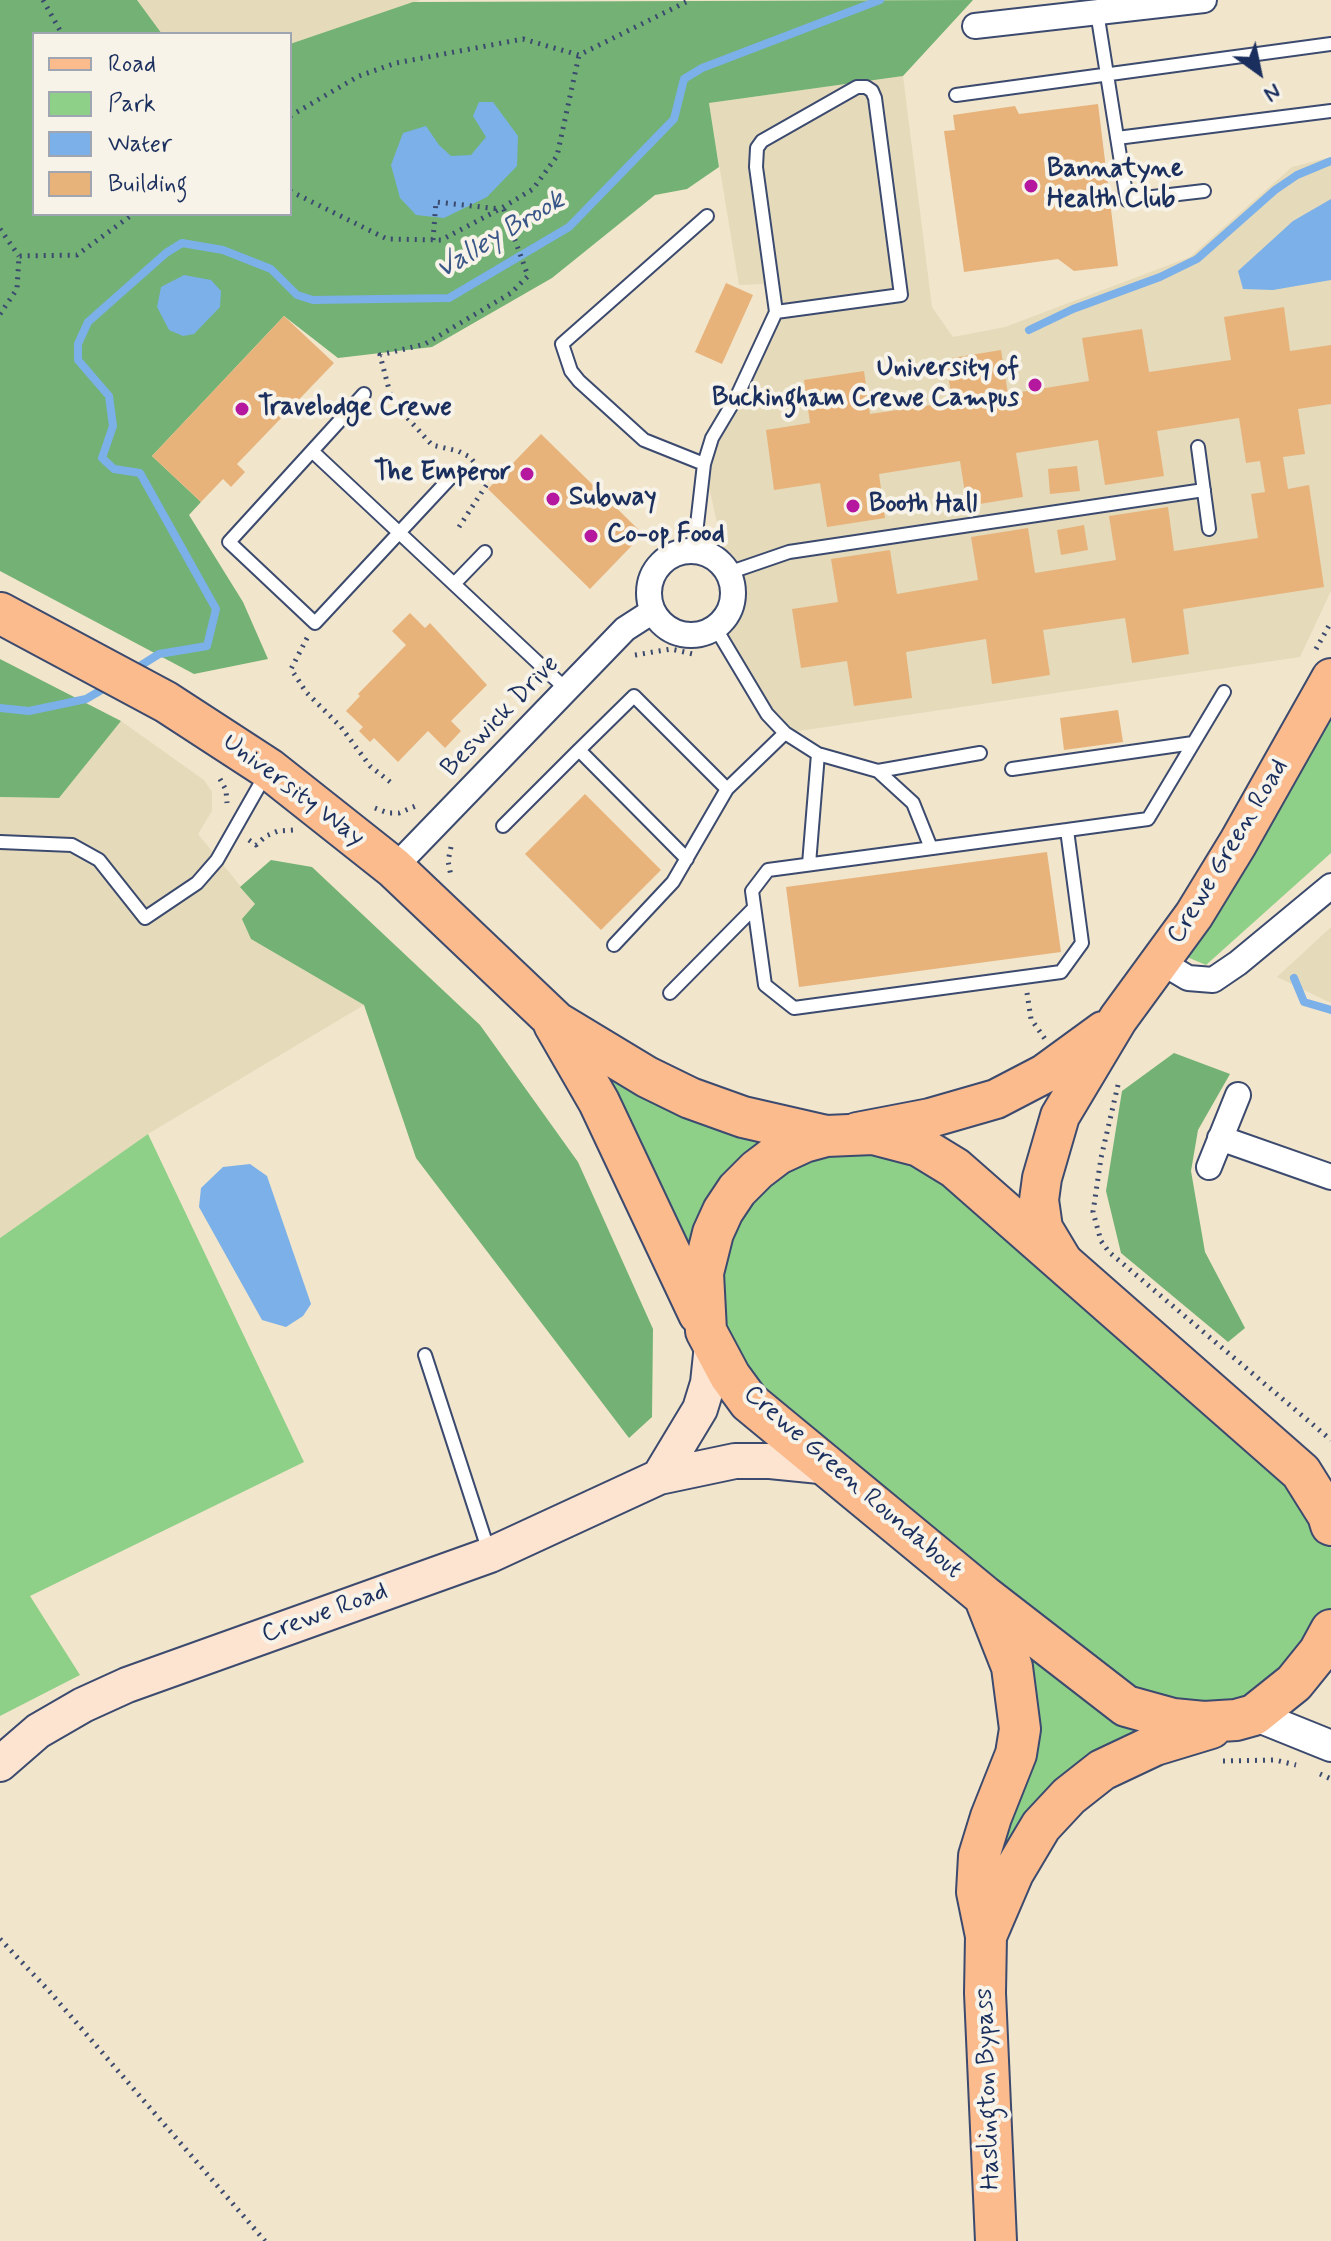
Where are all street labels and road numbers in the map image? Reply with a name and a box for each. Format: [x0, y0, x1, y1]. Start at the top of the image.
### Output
street label: Beswick Drive [435, 650, 567, 784]
street label: University Way [216, 727, 370, 855]
street label: Crewe Green Road [1162, 754, 1296, 950]
street label: Crewe Green Roundabout [736, 1379, 968, 1587]
street label: Crewe Road [258, 1577, 392, 1651]
street label: Haslington Bypass [970, 1988, 1008, 2190]

